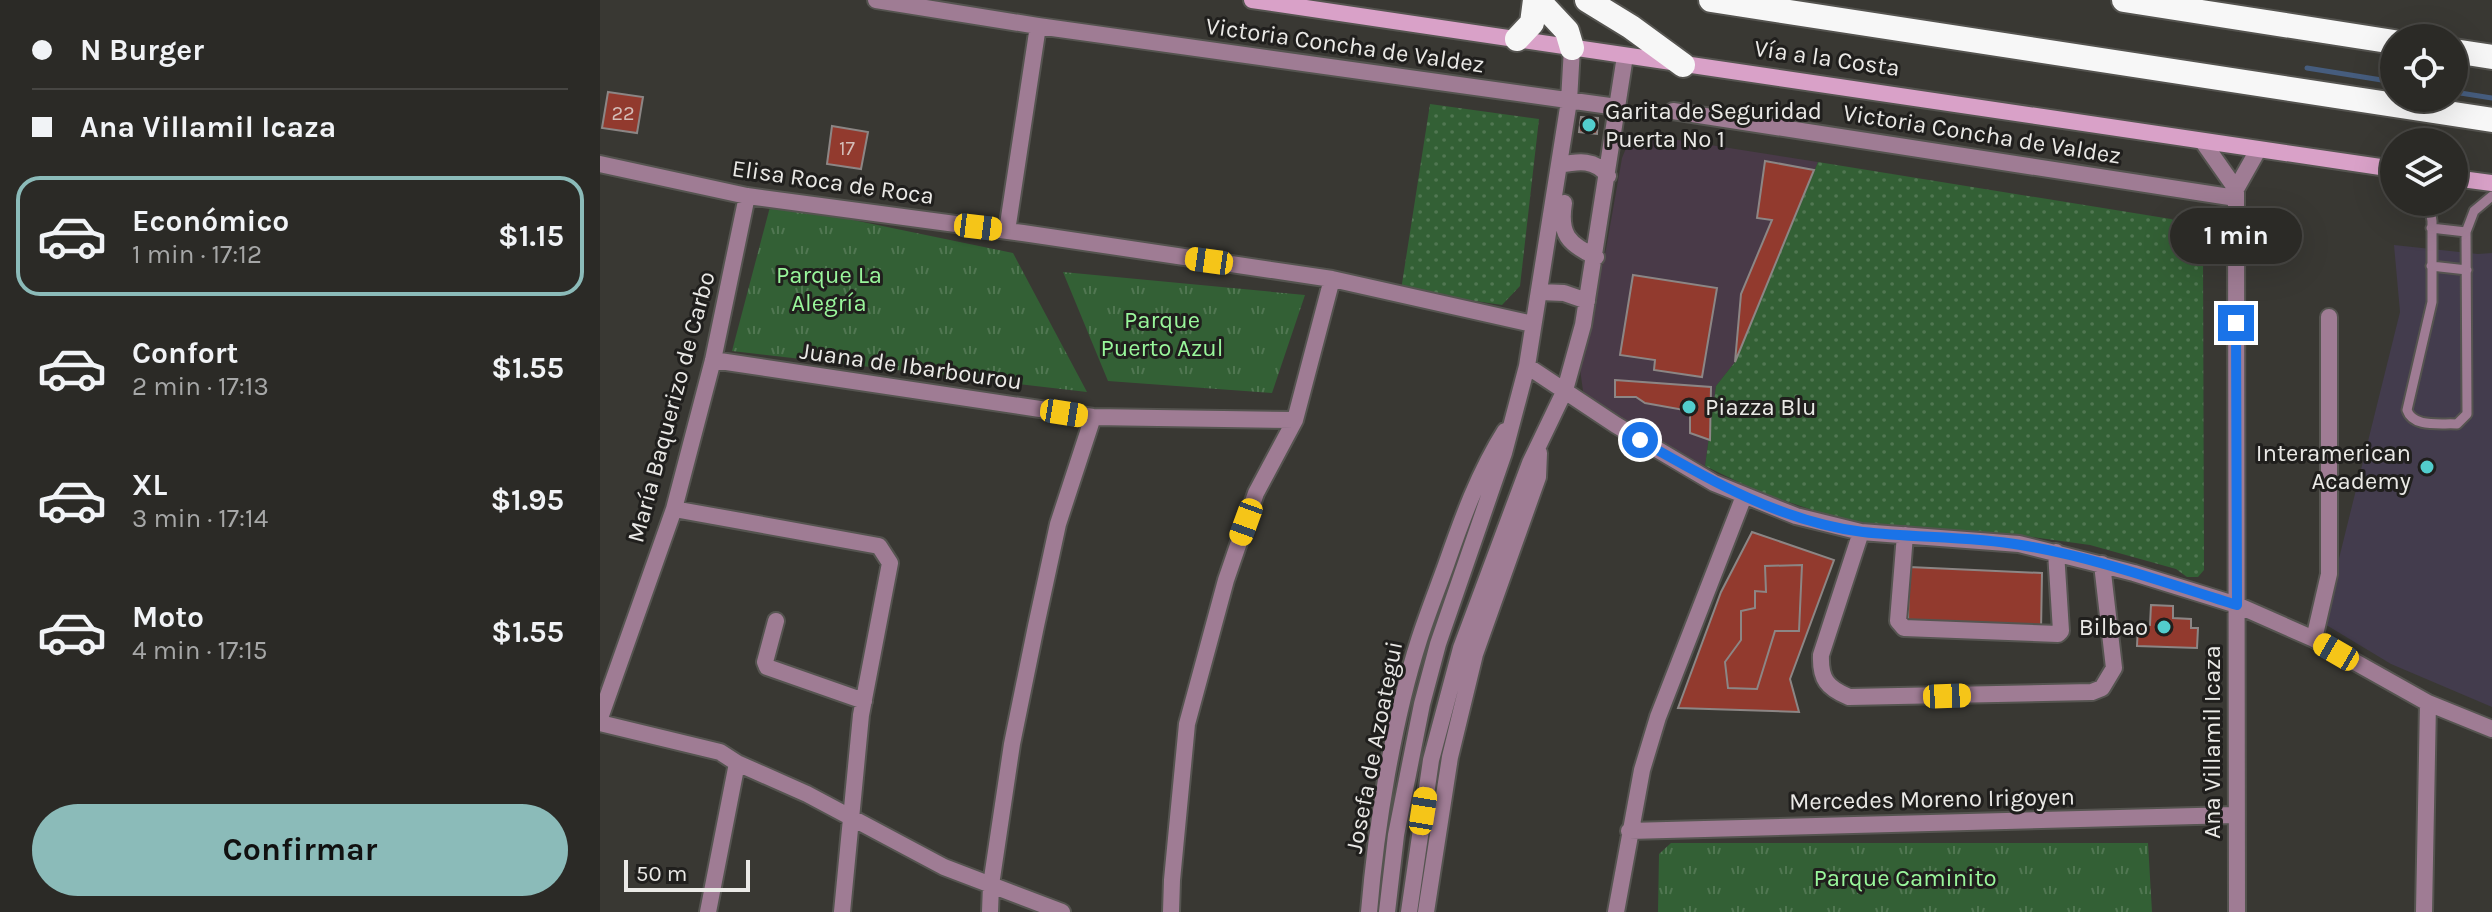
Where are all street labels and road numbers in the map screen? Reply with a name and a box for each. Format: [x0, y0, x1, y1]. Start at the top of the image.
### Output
street label: Victoria Concha de Valdez [1204, 12, 1486, 78]
street label: Vía a la Costa [1752, 34, 1902, 82]
street label: Victoria Concha de Valdez [1841, 98, 2123, 170]
street label: Elisa Roca de Roca [730, 154, 936, 210]
street label: María Baquerizo de Carbo [621, 268, 721, 546]
street label: Juana de Ibarbourou [798, 337, 1024, 395]
street label: Josefa de Azoategui [1340, 639, 1408, 855]
street label: Ana Villamil Icaza [2198, 645, 2226, 839]
street label: Mercedes Moreno Irigoyen [1789, 783, 2075, 815]

